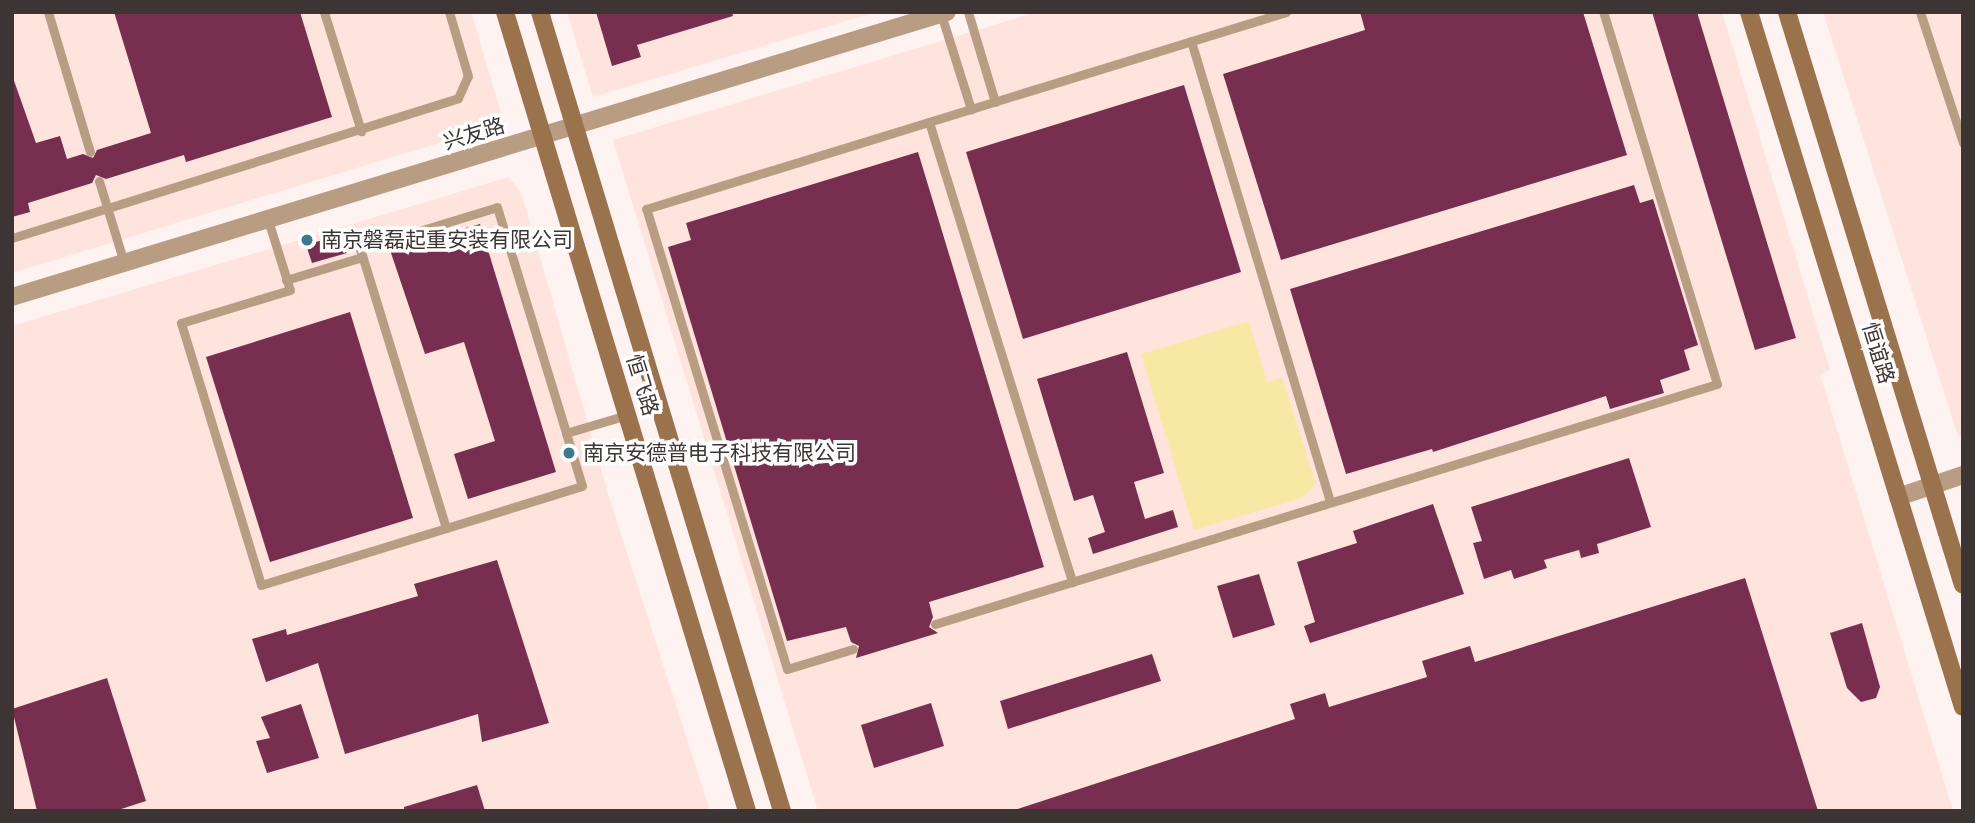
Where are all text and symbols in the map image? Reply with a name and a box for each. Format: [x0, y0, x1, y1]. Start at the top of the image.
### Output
street label: 兴友路 [440, 113, 508, 155]
place label: 南京磐磊起重安装有限公司 [321, 227, 573, 253]
marker: 南京磐磊起重安装有限公司 [299, 232, 315, 248]
street label: 恒谊路 [1857, 319, 1899, 387]
street label: 恒飞路 [621, 351, 663, 419]
place label: 南京安德普电子科技有限公司 [583, 440, 856, 466]
marker: 南京安德普电子科技有限公司 [561, 445, 577, 461]

